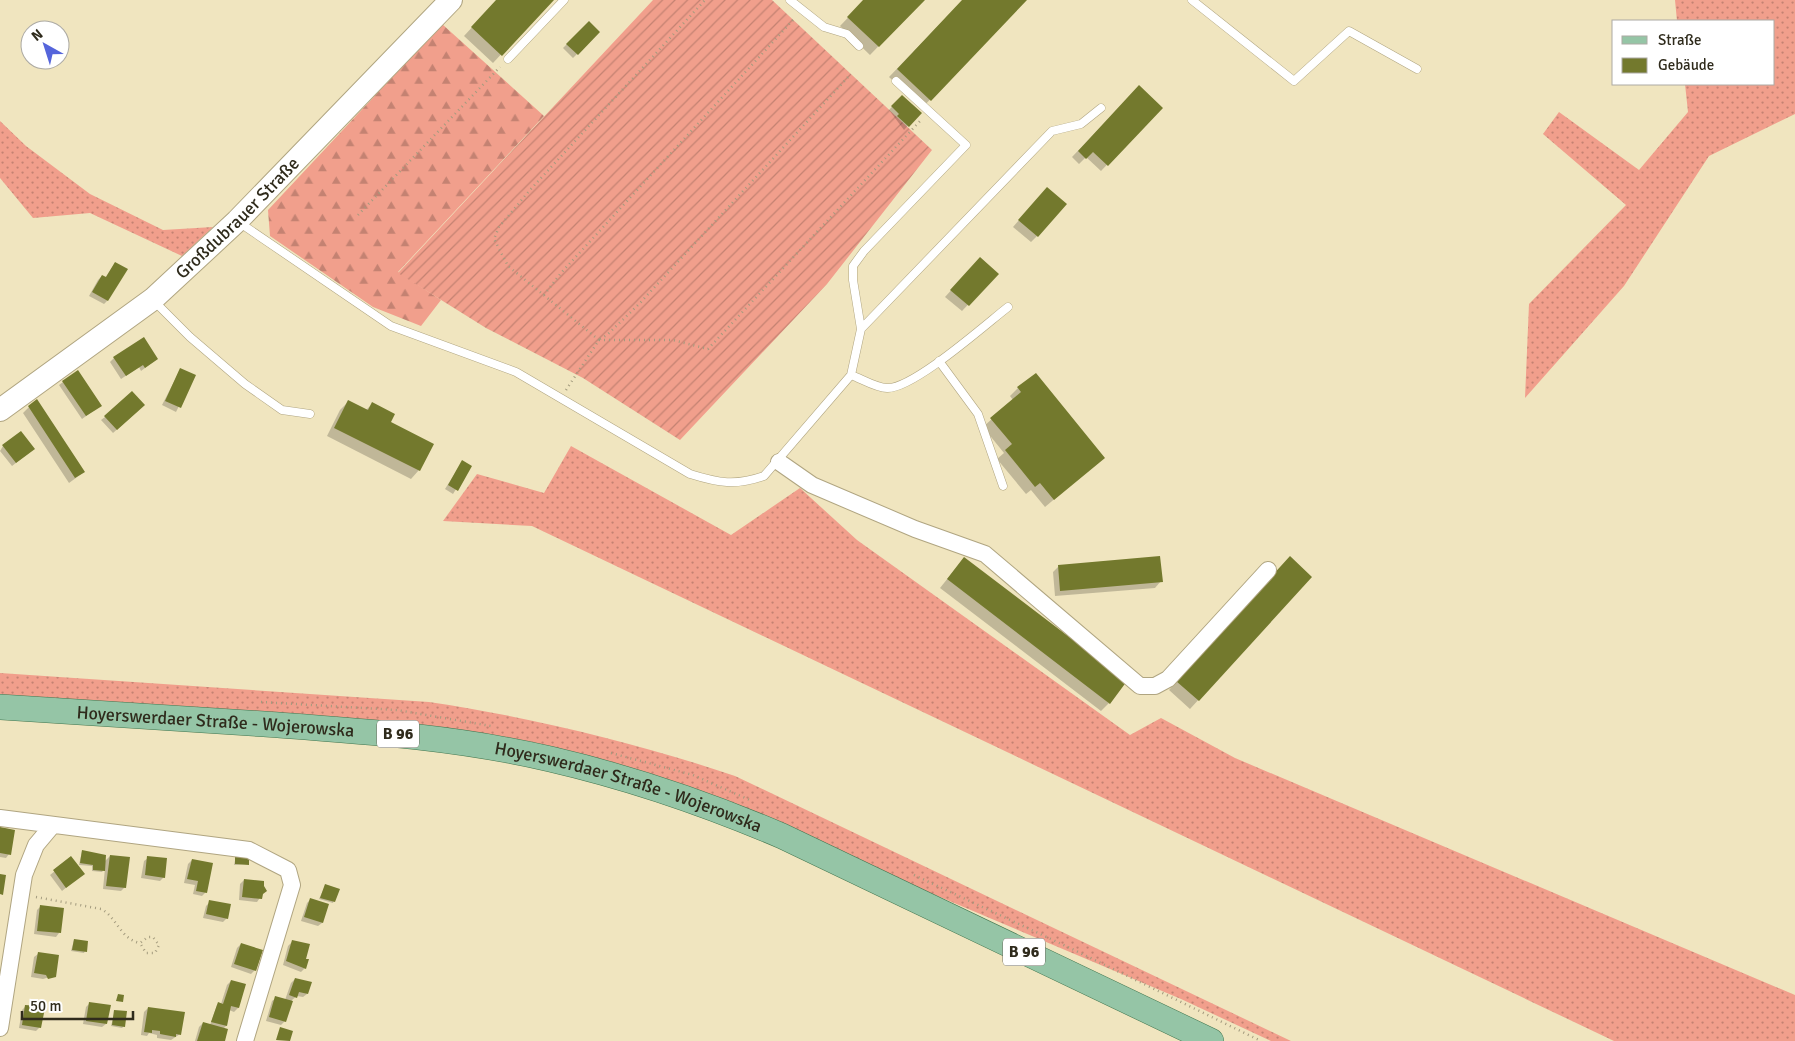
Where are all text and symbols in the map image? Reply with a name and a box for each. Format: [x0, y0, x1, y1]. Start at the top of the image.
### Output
north arrow [20, 20, 70, 70]
legend [1612, 20, 1775, 85]
text: N [28, 26, 46, 45]
text: Straße [1658, 31, 1702, 49]
text: Gebäude [1658, 56, 1714, 74]
street label: Großdubrauer Straße [171, 153, 304, 283]
street label: Hoyerswerdaer Straße - Wojerowska [76, 701, 355, 742]
road number: B 96 [377, 721, 419, 748]
street label: Hoyerswerdaer Straße - Wojerowska [493, 737, 765, 837]
road number: B 96 [1003, 939, 1045, 966]
scale bar [22, 988, 134, 1020]
text: 50 m [30, 997, 61, 1015]

